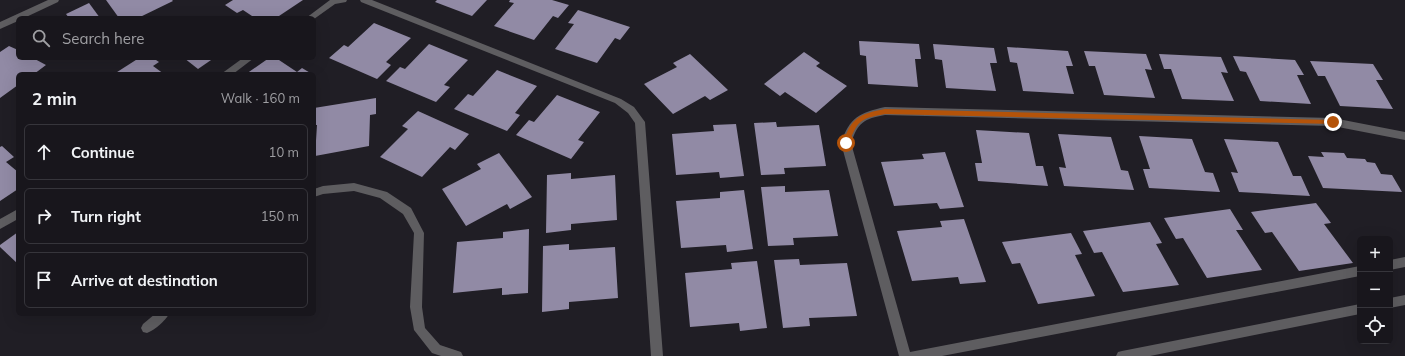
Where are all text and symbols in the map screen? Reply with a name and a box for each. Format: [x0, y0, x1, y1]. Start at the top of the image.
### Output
search box [16, 16, 316, 60]
icon: search [30, 27, 52, 49]
text: Search here [62, 29, 144, 48]
text: 2 min [32, 88, 77, 109]
text: Walk · 160 m [221, 90, 300, 106]
route end [1324, 113, 1342, 131]
route start [837, 134, 855, 152]
icon: ahead [33, 141, 55, 163]
text: Continue [71, 143, 134, 162]
text: 10 m [269, 144, 299, 160]
icon: right [33, 205, 55, 227]
text: Turn right [71, 207, 141, 226]
text: 150 m [261, 208, 299, 224]
map controls [1357, 236, 1393, 344]
button: + [1357, 236, 1393, 272]
icon: arrive [33, 269, 55, 291]
text: Arrive at destination [71, 271, 218, 290]
button: − [1357, 272, 1393, 308]
button: locate [1357, 308, 1393, 344]

